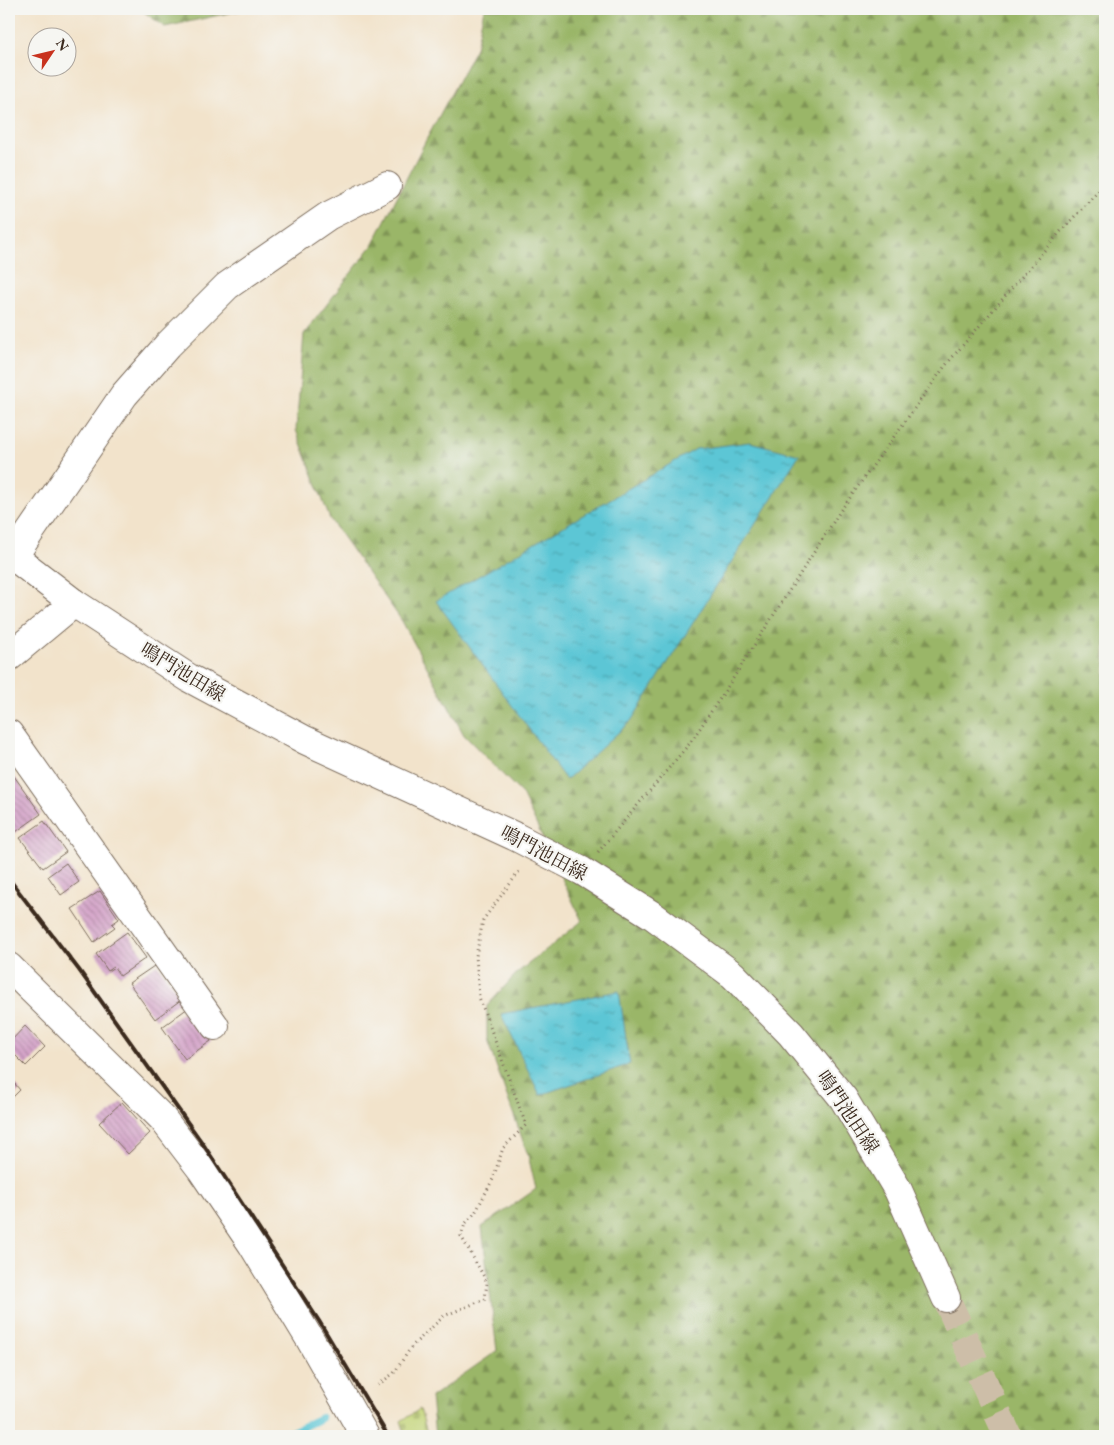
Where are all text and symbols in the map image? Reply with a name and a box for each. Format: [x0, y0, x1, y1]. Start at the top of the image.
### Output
north arrow [28, 28, 78, 78]
text: N [52, 35, 74, 55]
street label: 鳴門池田線 [136, 637, 230, 707]
street label: 鳴門池田線 [496, 820, 592, 886]
street label: 鳴門池田線 [811, 1066, 885, 1158]

